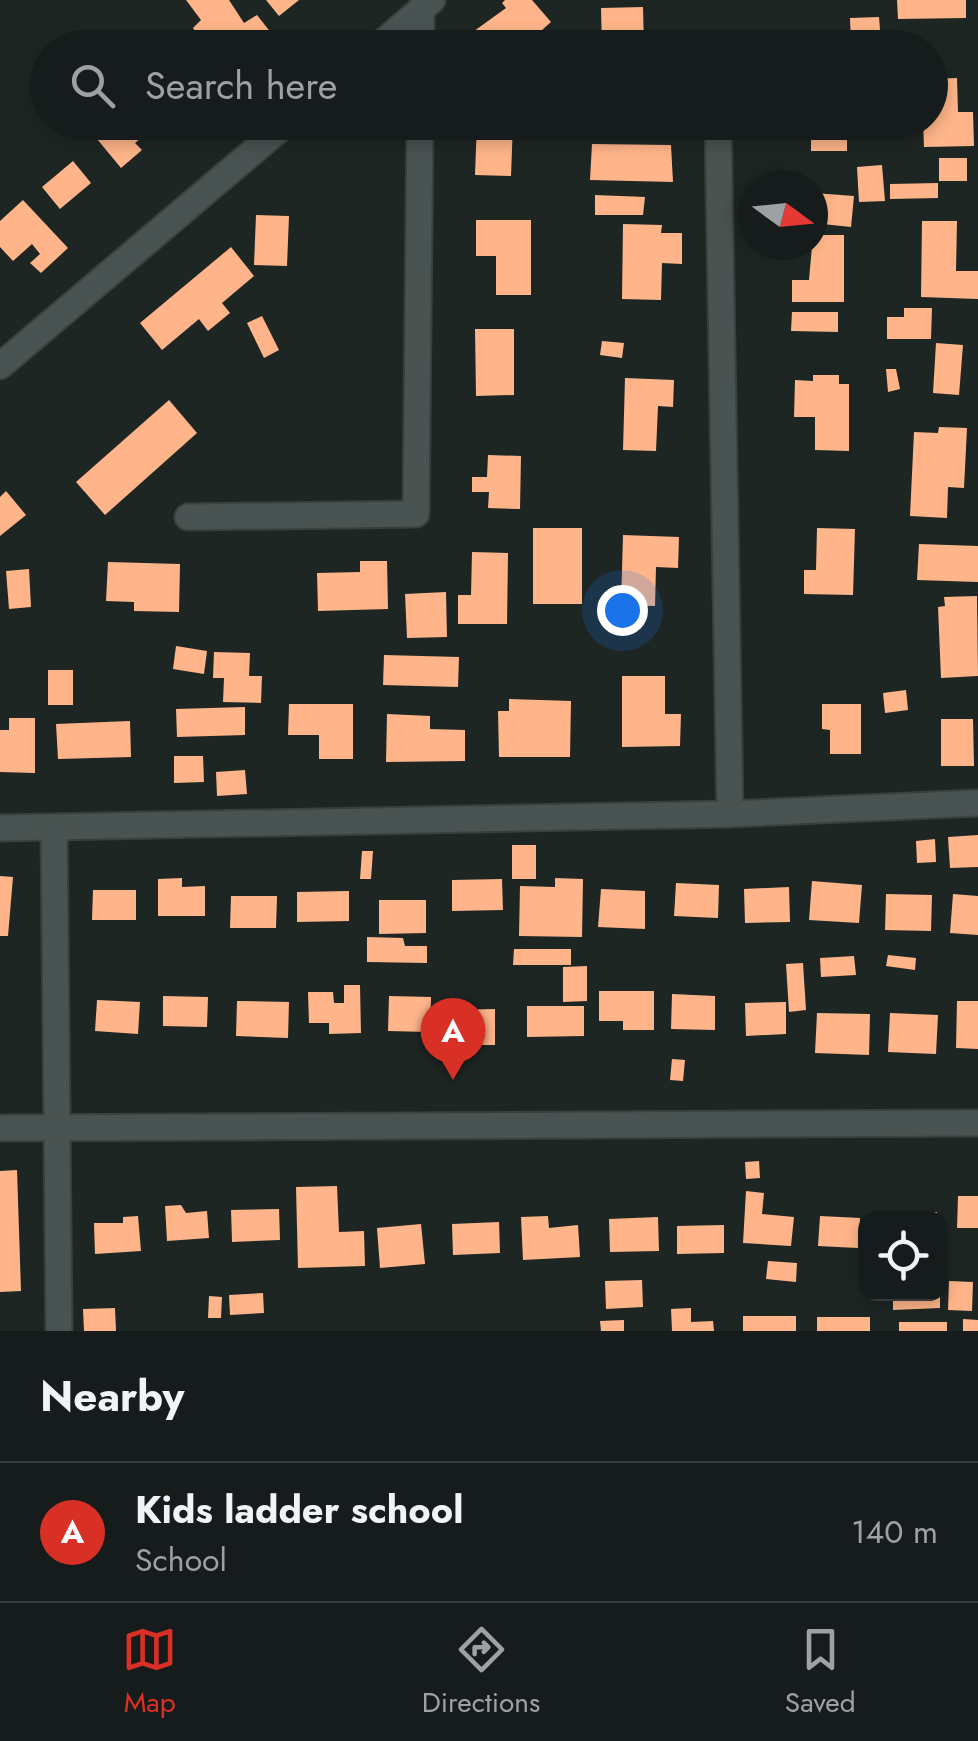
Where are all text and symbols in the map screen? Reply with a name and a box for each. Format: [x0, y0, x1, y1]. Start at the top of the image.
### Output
search box [30, 30, 948, 140]
icon: search [65, 58, 120, 113]
text: Search here [145, 58, 337, 113]
north arrow [738, 170, 828, 260]
your location [597, 585, 648, 636]
pin: A [420, 998, 486, 1080]
map controls [858, 1211, 948, 1301]
button: locate [858, 1211, 948, 1301]
text: Nearby [40, 1366, 184, 1427]
text: Kids ladder school [135, 1482, 463, 1537]
text: A [61, 1509, 84, 1555]
text: 140 m [851, 1509, 938, 1555]
text: School [135, 1537, 227, 1583]
tab: Map [122, 1622, 177, 1723]
tab: Directions [422, 1622, 540, 1723]
tab: Saved [785, 1622, 856, 1723]

